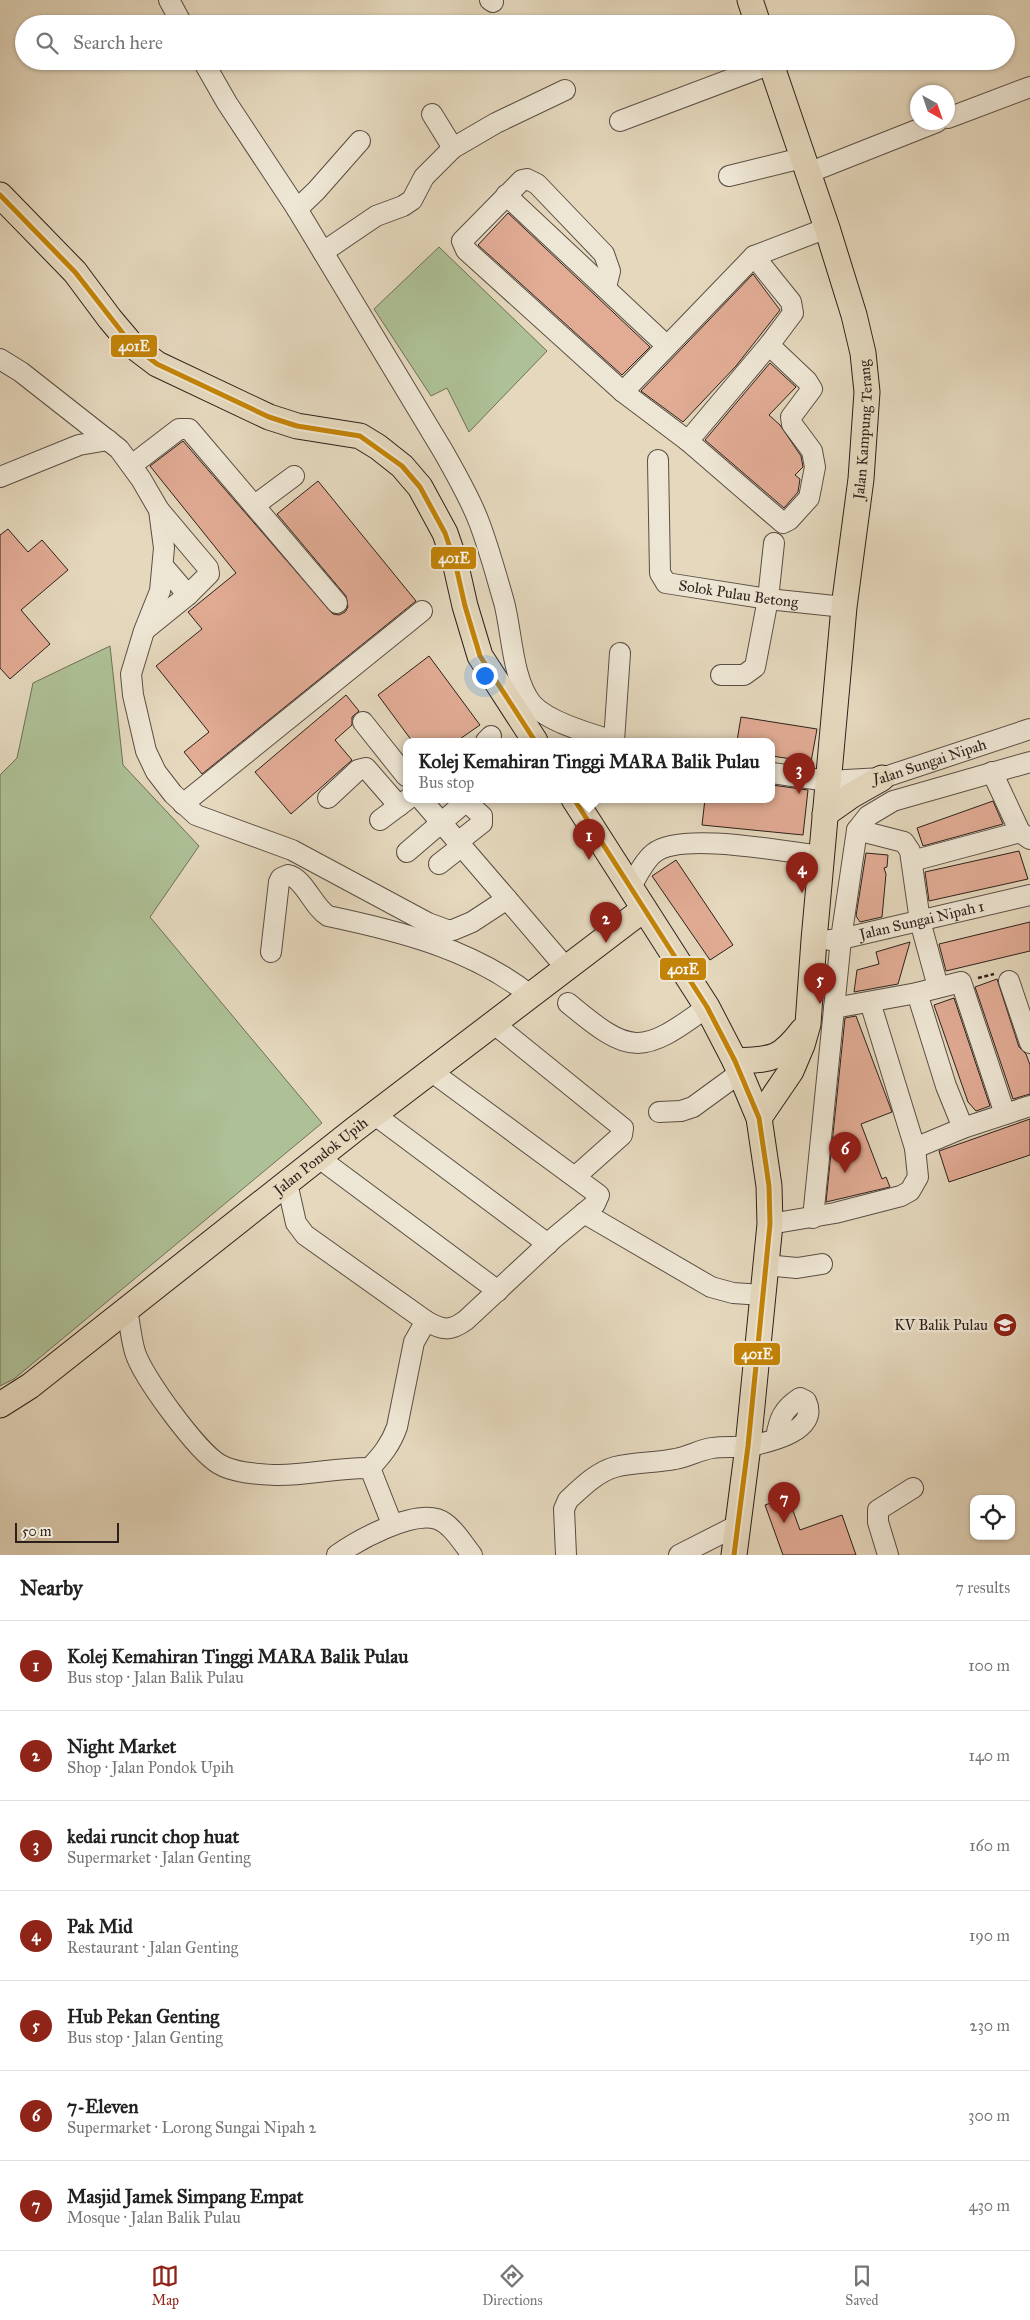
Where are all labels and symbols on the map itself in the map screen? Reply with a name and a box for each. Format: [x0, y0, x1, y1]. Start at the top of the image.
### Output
north arrow [910, 85, 955, 130]
line badge: 401E [110, 334, 158, 358]
text: 401E [118, 338, 150, 356]
street label: Jalan Kampung Terang [849, 358, 876, 503]
line badge: 401E [430, 546, 477, 570]
text: 401E [438, 550, 470, 568]
street label: Solok Pulau Betong [677, 576, 800, 611]
your location [472, 663, 498, 689]
street label: Jalan Sungai Nipah [871, 735, 989, 789]
pin: 3 [783, 753, 815, 794]
pin: 1 [573, 819, 605, 860]
pin: 4 [786, 852, 818, 893]
street label: Jalan Sungai Nipah 1 [856, 897, 986, 945]
pin: 2 [590, 902, 622, 943]
line badge: 401E [659, 957, 707, 981]
text: 401E [667, 961, 699, 979]
pin: 5 [804, 963, 836, 1004]
street label: Jalan Pondok Upih [268, 1113, 372, 1201]
pin: 6 [829, 1132, 861, 1173]
school or university icon: KV Balik Pulau [992, 1312, 1018, 1338]
place label: KV Balik Pulau [894, 1316, 988, 1334]
line badge: 401E [733, 1342, 781, 1366]
text: 401E [741, 1346, 773, 1364]
pin: 7 [768, 1482, 800, 1523]
scale bar [15, 1520, 119, 1543]

